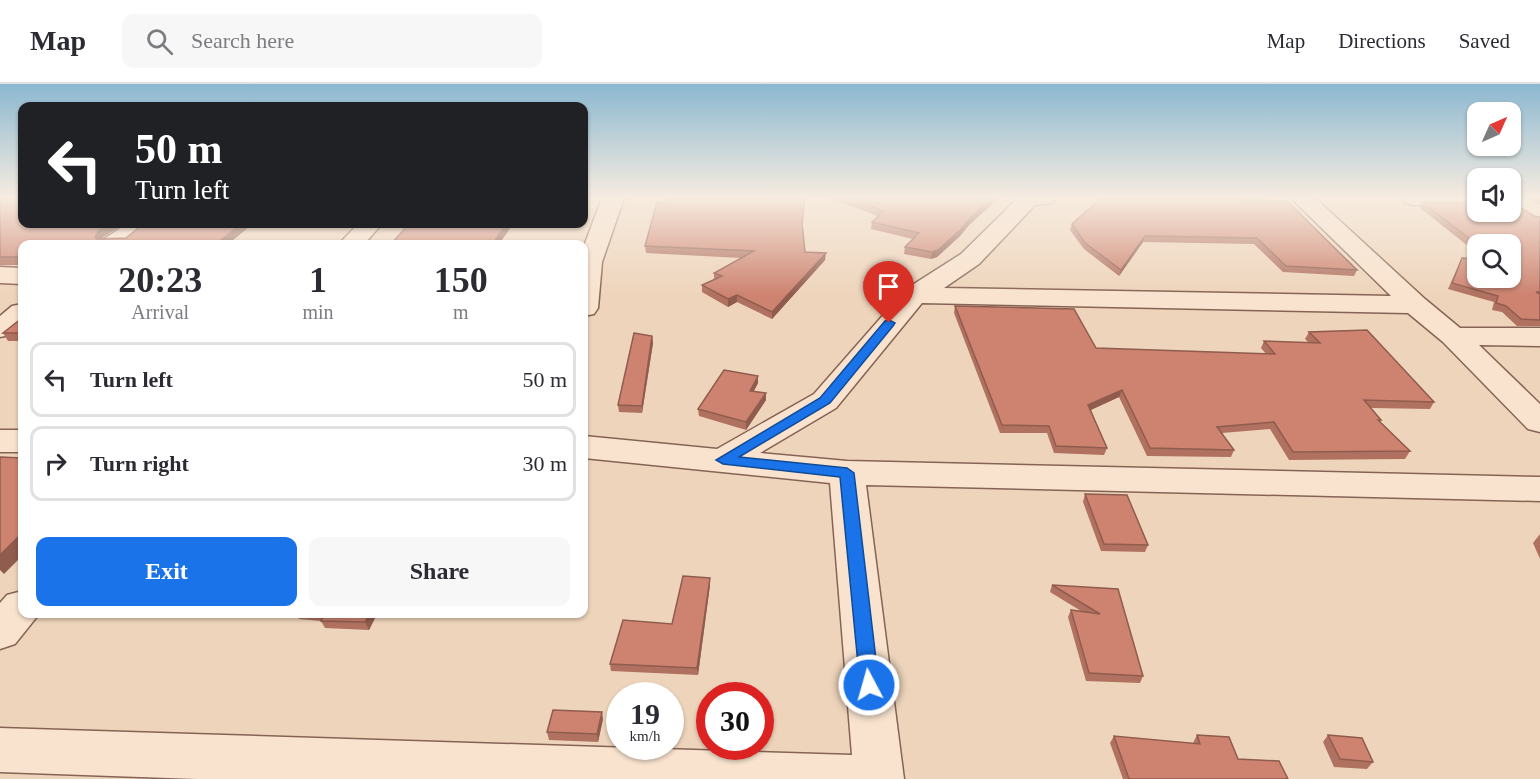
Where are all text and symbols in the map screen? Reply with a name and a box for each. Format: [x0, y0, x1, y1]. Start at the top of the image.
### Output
search box [122, 14, 542, 68]
text: Map [30, 25, 86, 56]
icon: search [143, 25, 176, 58]
text: Search here [191, 28, 294, 53]
text: Map [1267, 29, 1305, 53]
text: Directions [1338, 29, 1426, 53]
text: Saved [1459, 29, 1510, 53]
north arrow [1467, 102, 1521, 156]
map controls [1467, 102, 1521, 288]
icon: left [36, 126, 114, 204]
text: 50 m [135, 126, 223, 172]
button: sound [1467, 168, 1521, 222]
text: Turn left [135, 175, 229, 205]
button: search [1467, 234, 1521, 288]
text: 20:23 [118, 260, 202, 300]
text: 1 [309, 260, 327, 300]
text: 150 [434, 260, 488, 300]
pin [863, 261, 914, 323]
icon: arrive [872, 270, 905, 303]
text: Arrival [131, 301, 189, 323]
text: min [302, 301, 334, 323]
text: m [453, 301, 469, 323]
icon: left [39, 363, 72, 396]
text: Turn left [90, 367, 173, 392]
text: 50 m [522, 367, 567, 392]
icon: right [39, 447, 72, 480]
text: Turn right [90, 451, 189, 476]
text: 30 m [522, 451, 567, 476]
button: Exit [36, 537, 297, 606]
button: Share [309, 537, 570, 606]
position arrow [837, 653, 901, 717]
speed limit sign: 30 [696, 682, 774, 760]
text: 19 [630, 697, 660, 730]
text: km/h [630, 728, 660, 744]

